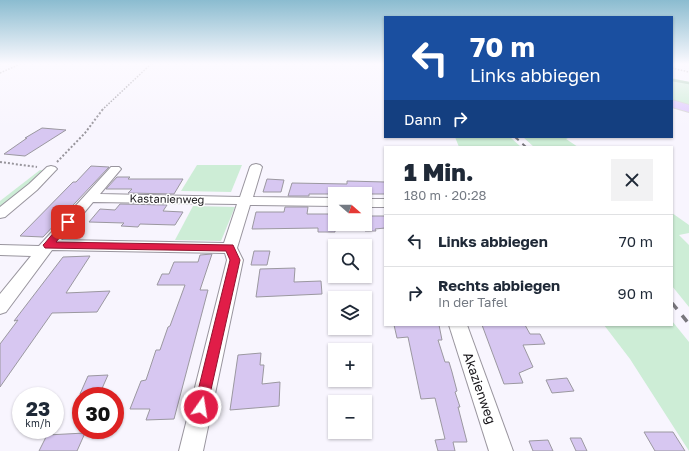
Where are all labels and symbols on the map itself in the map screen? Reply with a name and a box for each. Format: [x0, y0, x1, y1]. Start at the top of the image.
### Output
north arrow [328, 187, 372, 231]
street label: Kastanienweg [129, 191, 205, 206]
pin [51, 205, 85, 239]
street label: Akazienweg [460, 350, 500, 426]
position arrow [180, 386, 222, 428]
speed limit sign: 30 [72, 387, 124, 439]

